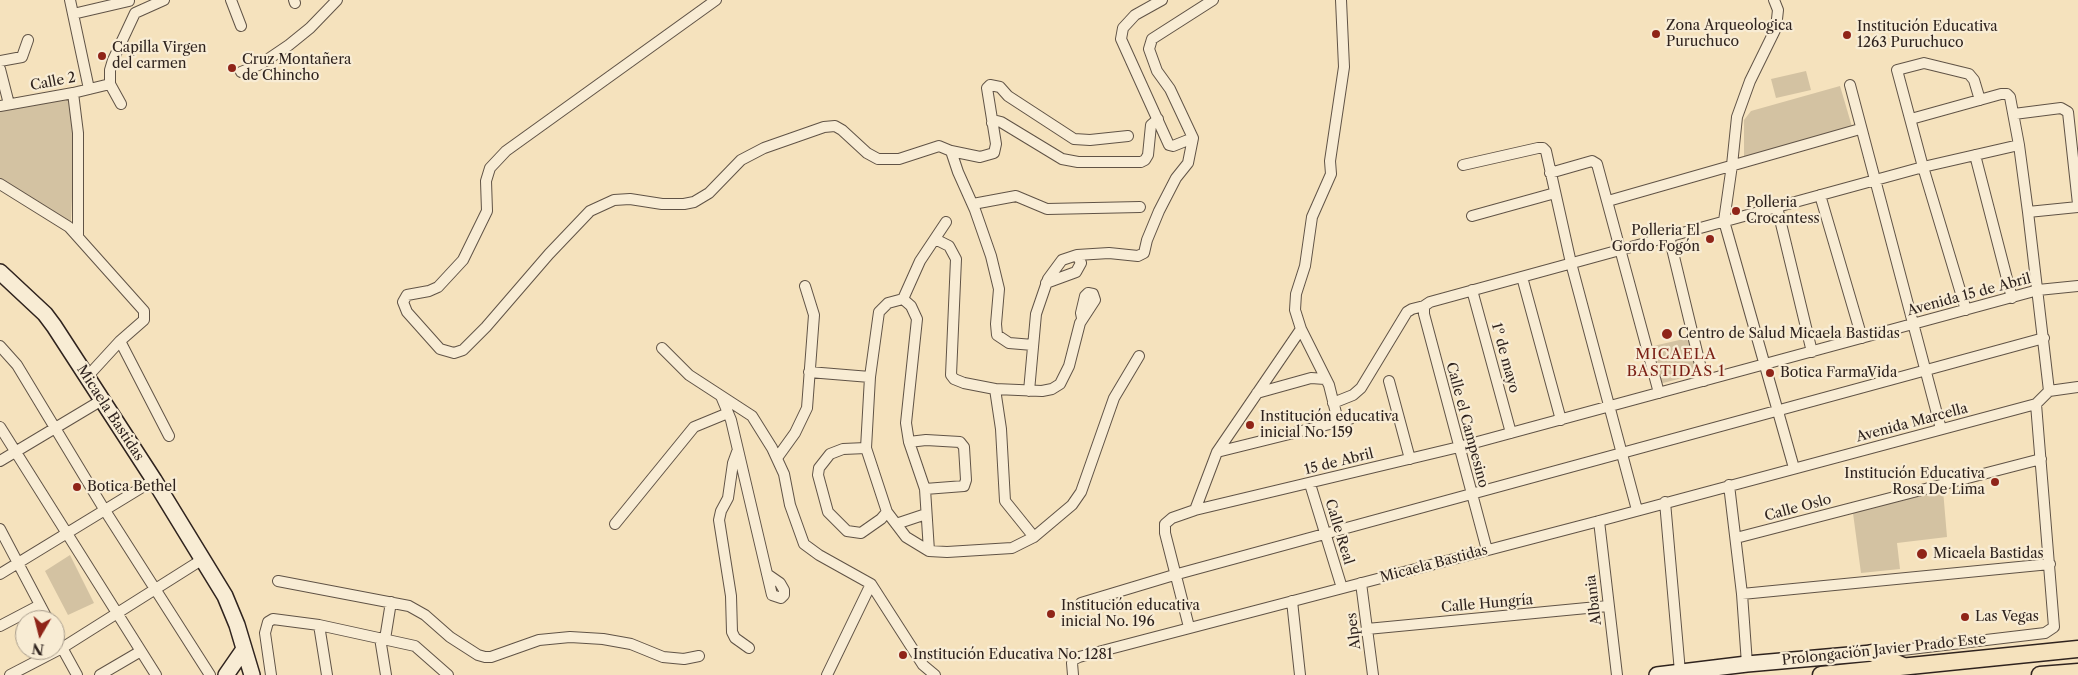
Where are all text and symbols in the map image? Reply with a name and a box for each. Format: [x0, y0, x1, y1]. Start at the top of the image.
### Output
place label: Zona Arqueologica Puruchuco [1666, 18, 1793, 50]
place label: Institución Educativa 1263 Puruchuco [1857, 19, 1998, 52]
marker: Zona Arqueologica Puruchuco [1650, 28, 1662, 40]
marker: Institución Educativa 1263 Puruchuco [1841, 29, 1853, 41]
place label: Capilla Virgen del carmen [112, 40, 207, 72]
marker: Capilla Virgen del carmen [96, 50, 108, 62]
place label: Cruz Montañera de Chincho [242, 52, 351, 84]
marker: Cruz Montañera de Chincho [226, 62, 238, 74]
street label: Calle 2 [29, 69, 77, 95]
place label: Polleria Crocantess [1746, 195, 1820, 228]
marker: Polleria Crocantess [1730, 205, 1742, 217]
place label: Polleria El Gordo Fogón [1612, 223, 1700, 256]
marker: Polleria El Gordo Fogón [1704, 233, 1716, 245]
street label: Avenida 15 de Abril [1905, 270, 2033, 320]
street label: 1º de mayo [1488, 321, 1522, 395]
place label: Centro de Salud Micaela Bastidas [1678, 326, 1900, 342]
marker: Centro de Salud Micaela Bastidas [1660, 327, 1674, 341]
district label: MICAELA BASTIDAS 1 [1625, 346, 1727, 381]
street label: Calle el Campesino [1442, 360, 1492, 490]
street label: Micaela Bastidas [73, 362, 147, 464]
place label: Botica FarmaVida [1780, 365, 1897, 381]
marker: Botica FarmaVida [1764, 367, 1776, 379]
street label: Avenida Marcella [1854, 400, 1970, 446]
place label: Institución educativa inicial No. 159 [1260, 409, 1399, 442]
marker: Institución educativa inicial No. 159 [1244, 419, 1256, 431]
street label: 15 de Abril [1303, 445, 1375, 479]
place label: Institución Educativa Rosa De Lima [1844, 466, 1985, 498]
marker: Institución Educativa Rosa De Lima [1989, 476, 2001, 488]
place label: Botica Bethel [87, 479, 176, 495]
marker: Botica Bethel [71, 481, 83, 493]
street label: Calle Oslo [1763, 491, 1833, 525]
street label: Calle Real [1321, 497, 1357, 567]
street label: Micaela Bastidas [1378, 542, 1490, 586]
place label: Micaela Bastidas [1933, 546, 2044, 562]
marker: Micaela Bastidas [1915, 547, 1929, 561]
street label: Albania [1583, 574, 1605, 626]
street label: Calle Hungría [1440, 592, 1534, 616]
place label: Institución educativa inicial No. 196 [1061, 598, 1200, 630]
marker: Institución educativa inicial No. 196 [1045, 608, 1057, 620]
place label: Las Vegas [1975, 609, 2039, 625]
north arrow [15, 610, 65, 660]
marker: Las Vegas [1959, 611, 1971, 623]
street label: Alpes [1343, 612, 1365, 650]
street label: Prolongación Javier Prado Este [1781, 631, 1987, 669]
text: N [31, 639, 45, 659]
place label: Institución Educativa No. 1281 [913, 647, 1113, 663]
marker: Institución Educativa No. 1281 [897, 649, 909, 661]

